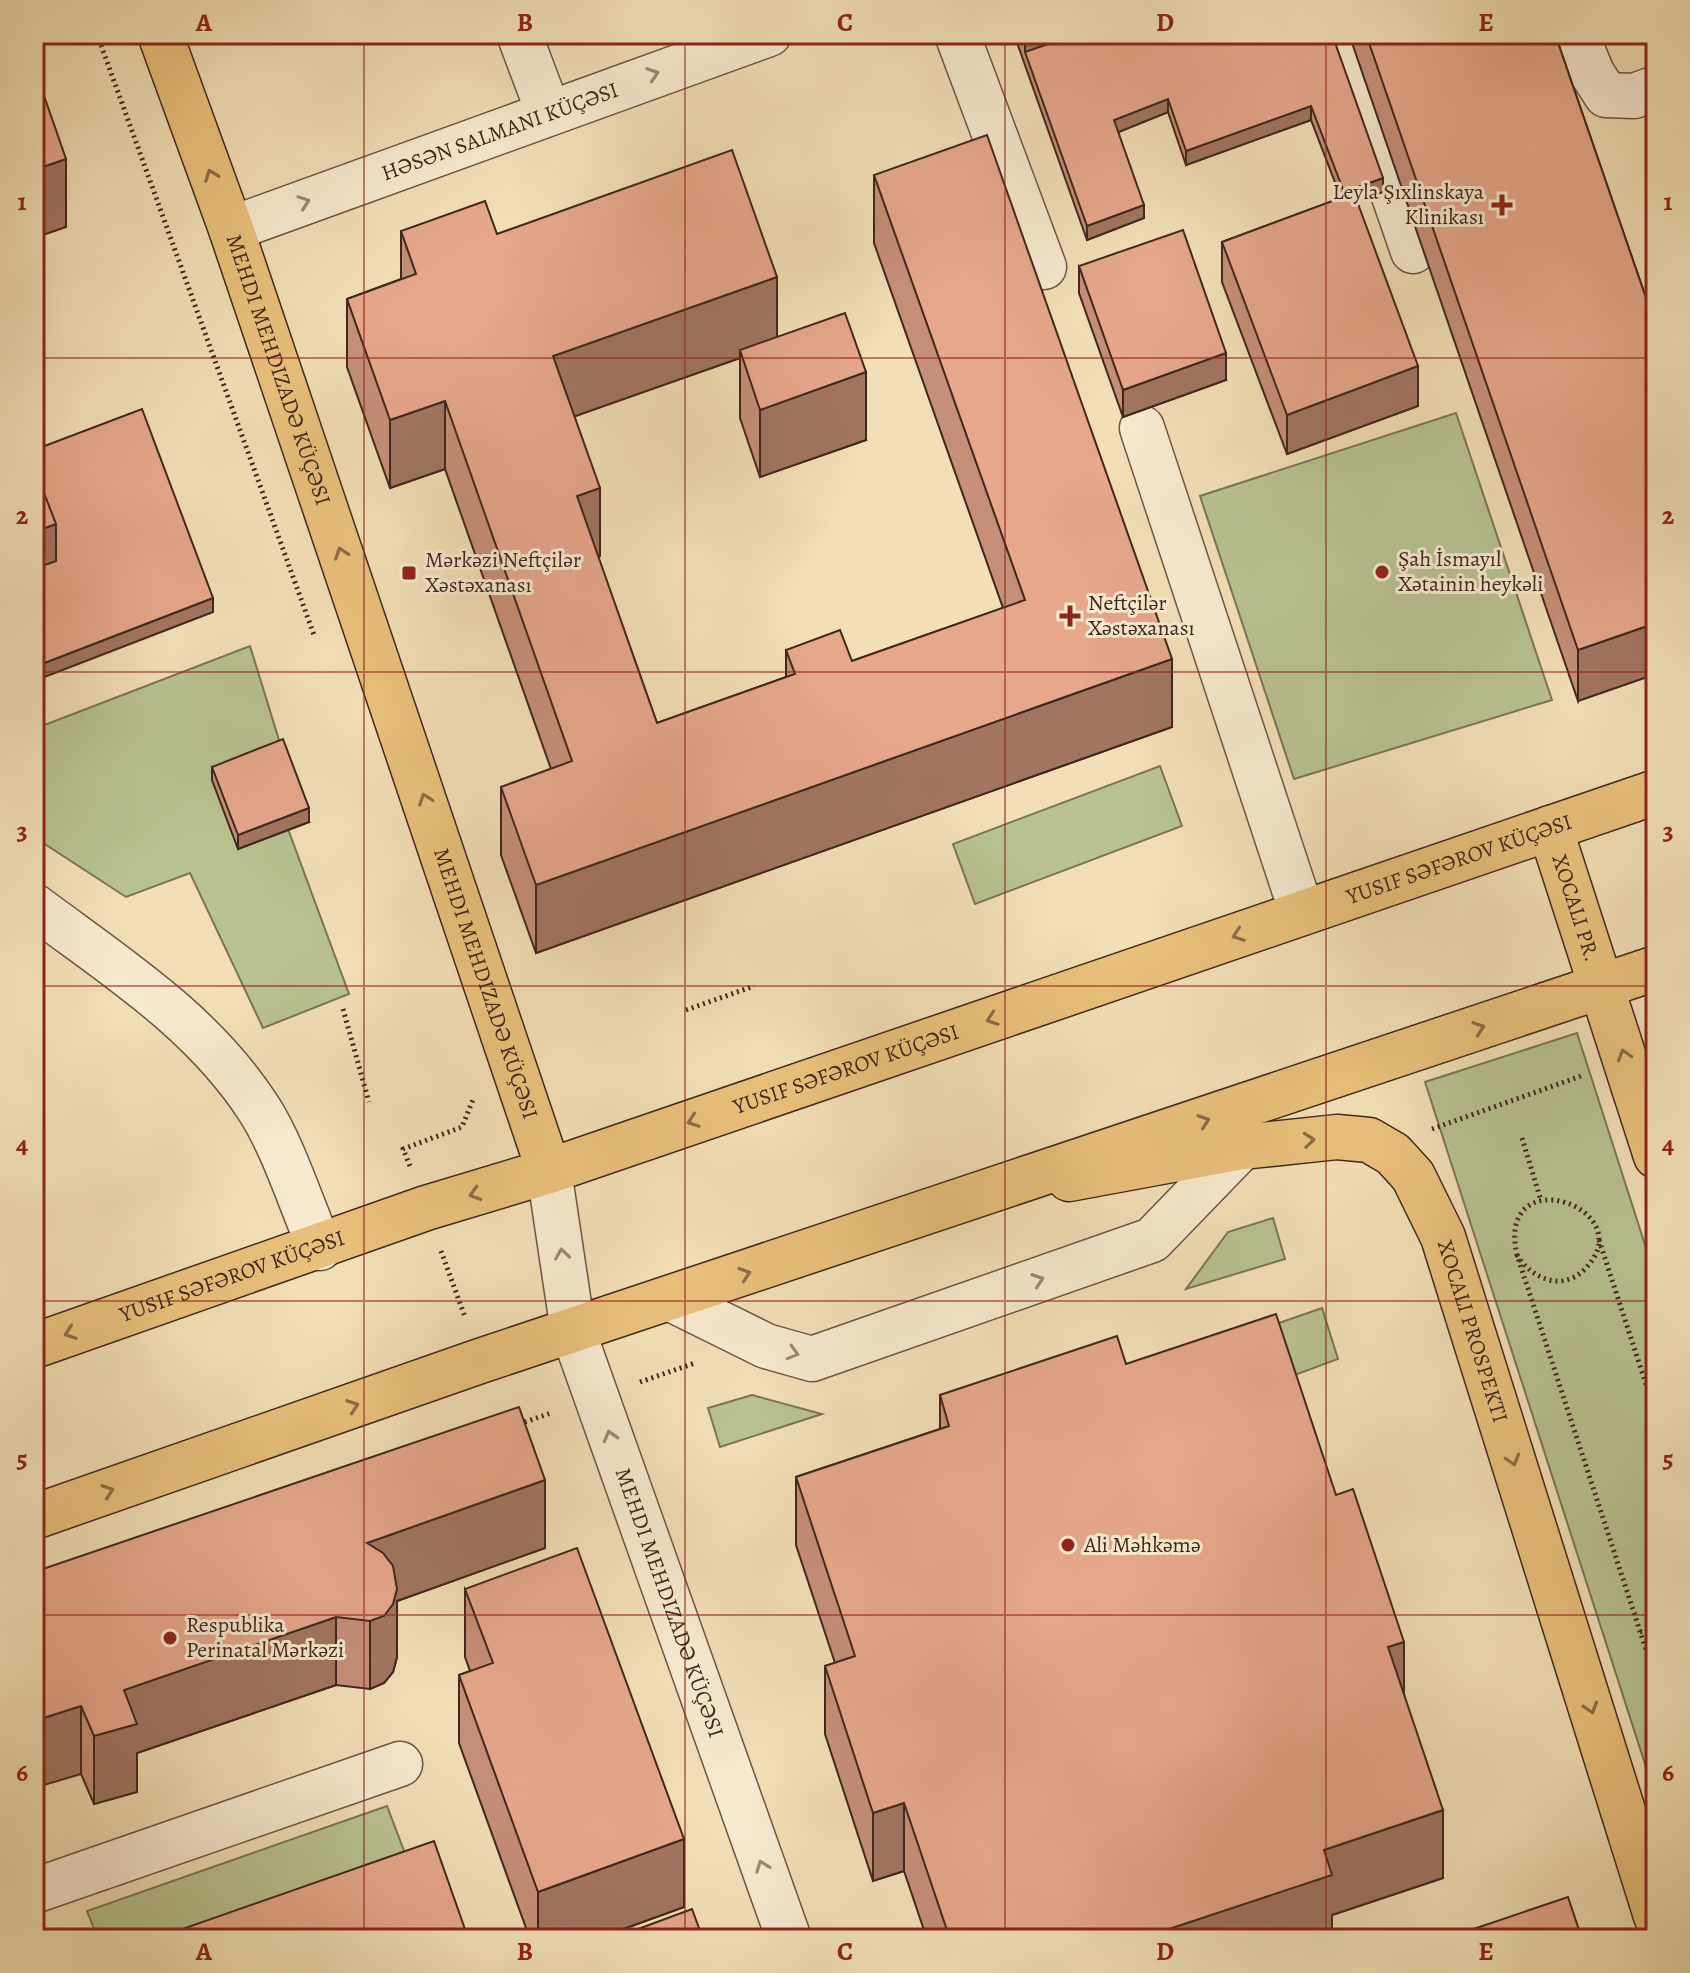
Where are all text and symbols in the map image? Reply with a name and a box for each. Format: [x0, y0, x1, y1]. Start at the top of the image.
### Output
text: A [195, 5, 213, 40]
text: B [517, 5, 533, 40]
text: C [837, 5, 853, 40]
text: D [1156, 5, 1174, 40]
text: E [1478, 5, 1494, 40]
one-way arrow [645, 68, 659, 84]
street label: HƏSƏN SALMANI KÜÇƏSI [377, 75, 623, 188]
one-way arrow [204, 169, 221, 183]
place label: Leyla Şıxlinskaya Klinikası [1332, 177, 1485, 232]
text: 1 [17, 184, 27, 219]
text: 1 [1663, 184, 1673, 219]
marker: Leyla Şıxlinskaya Klinikası [1491, 194, 1513, 216]
one-way arrow [296, 195, 310, 212]
street label: MEHDI MEHDIZADƏ KÜÇƏSI [219, 230, 338, 509]
text: 2 [16, 498, 29, 533]
text: 2 [1662, 498, 1675, 533]
place label: Şah İsmayıl Xətainin heykəli [1398, 544, 1543, 599]
place label: Mərkəzi Neftçilər Xəstəxanası [425, 545, 581, 600]
one-way arrow [334, 547, 350, 561]
marker: Şah İsmayıl Xətainin heykəli [1373, 563, 1391, 581]
marker: Mərkəzi Neftçilər Xəstəxanası [400, 564, 418, 582]
place label: Neftçilər Xəstəxanası [1088, 588, 1195, 643]
marker: Neftçilər Xəstəxanası [1059, 605, 1081, 627]
one-way arrow [418, 793, 434, 807]
street label: YUSIF SƏFƏROV KÜÇƏSI [1341, 807, 1576, 912]
text: 3 [16, 813, 28, 848]
text: 3 [1662, 813, 1674, 848]
street label: MEHDI MEHDIZADƏ KÜÇƏSI [426, 844, 545, 1123]
street label: XOCALI PR. [1544, 850, 1607, 965]
one-way arrow [1232, 926, 1246, 942]
one-way arrow [985, 1010, 999, 1026]
street label: YUSIF SƏFƏROV KÜÇƏSI [728, 1017, 963, 1122]
one-way arrow [1472, 1021, 1486, 1037]
one-way arrow [1617, 1049, 1633, 1062]
one-way arrow [686, 1112, 700, 1128]
one-way arrow [1196, 1114, 1210, 1130]
text: 4 [16, 1127, 28, 1162]
text: 4 [1662, 1127, 1674, 1162]
one-way arrow [1303, 1132, 1316, 1149]
one-way arrow [468, 1185, 482, 1201]
street label: YUSIF SƏFƏROV KÜÇƏSI [115, 1223, 349, 1330]
street label: XOCALI PROSPEKTI [1430, 1236, 1515, 1427]
one-way arrow [554, 1247, 571, 1261]
one-way arrow [738, 1267, 751, 1283]
one-way arrow [1031, 1273, 1045, 1289]
one-way arrow [64, 1324, 78, 1340]
one-way arrow [785, 1344, 799, 1361]
one-way arrow [346, 1399, 360, 1415]
one-way arrow [602, 1429, 619, 1443]
text: 5 [16, 1441, 28, 1476]
text: 5 [1662, 1441, 1674, 1476]
one-way arrow [1504, 1453, 1520, 1466]
street label: MEHDI MEHDIZADƏ KÜÇƏSI [608, 1464, 731, 1742]
one-way arrow [100, 1484, 114, 1501]
place label: Ali Məhkəmə [1083, 1530, 1201, 1560]
marker: Ali Məhkəmə [1059, 1536, 1077, 1554]
place label: Respublika Perinatal Mərkəzi [186, 1610, 344, 1665]
marker: Respublika Perinatal Mərkəzi [161, 1629, 179, 1647]
one-way arrow [1581, 1701, 1597, 1715]
text: 6 [16, 1755, 28, 1790]
text: 6 [1662, 1755, 1674, 1790]
one-way arrow [756, 1859, 772, 1873]
text: A [195, 1934, 213, 1969]
text: B [517, 1934, 533, 1969]
text: C [837, 1934, 853, 1969]
text: D [1156, 1934, 1174, 1969]
text: E [1478, 1934, 1494, 1969]

